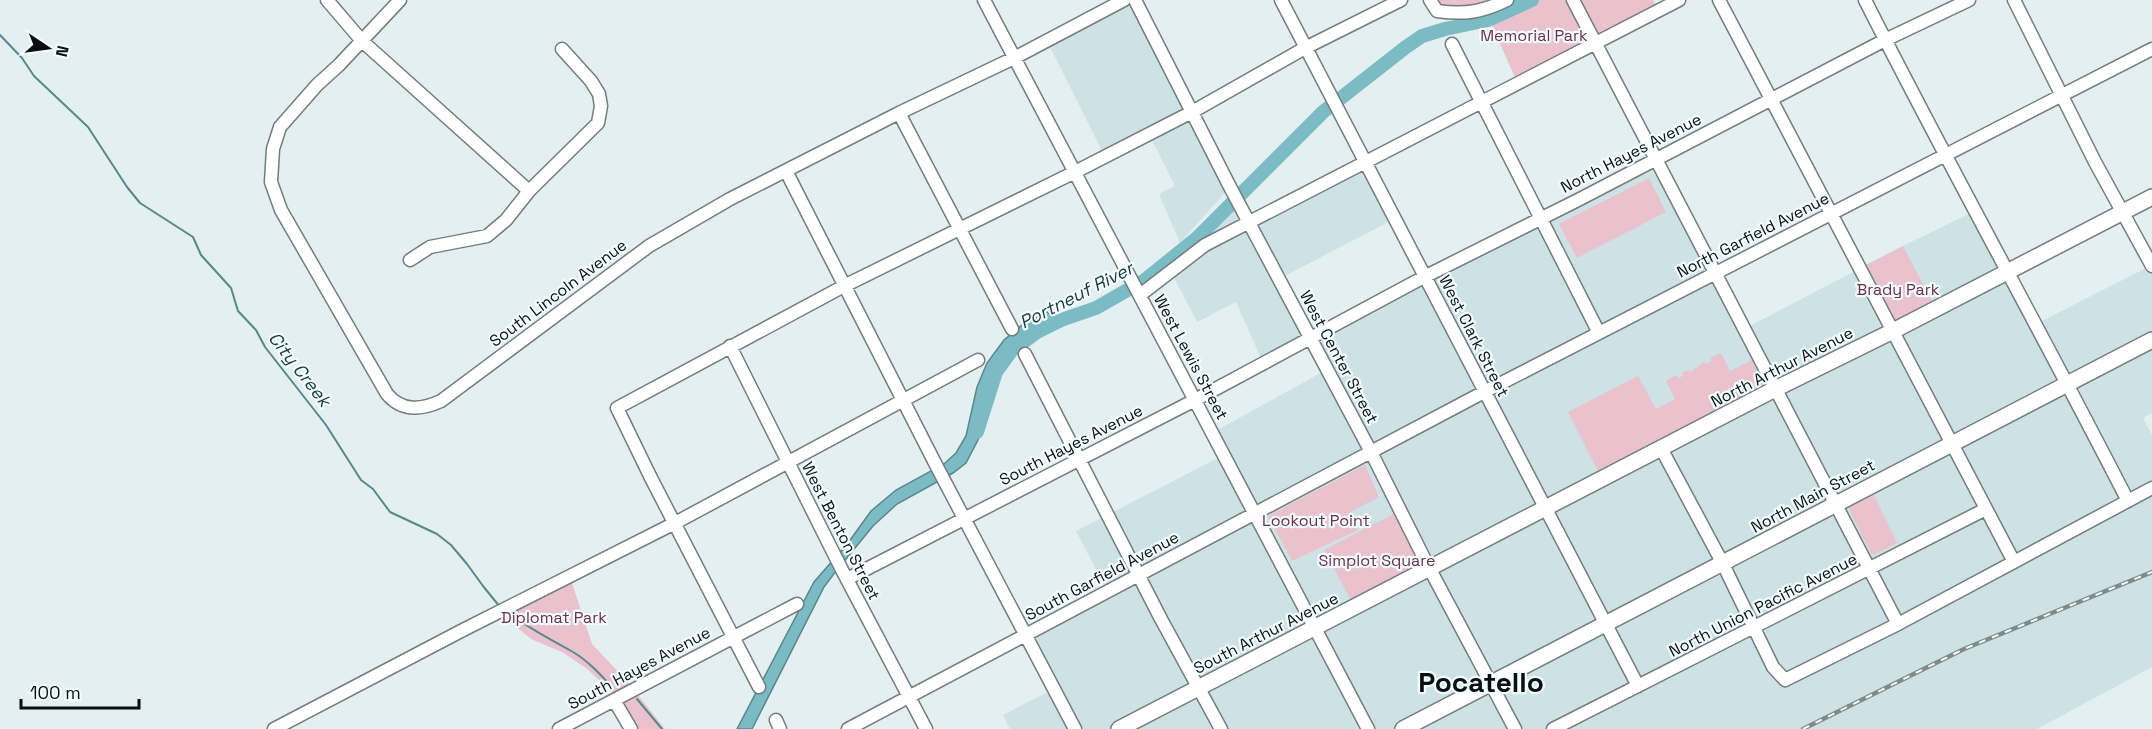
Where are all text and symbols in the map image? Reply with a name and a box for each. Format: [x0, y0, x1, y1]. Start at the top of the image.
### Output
north arrow [18, 18, 78, 78]
park label: Memorial Park [1480, 25, 1588, 46]
text: N [51, 44, 74, 59]
street label: North Hayes Avenue [1557, 108, 1705, 198]
street label: North Garfield Avenue [1673, 187, 1833, 283]
street label: South Lincoln Avenue [485, 234, 631, 352]
water label: Portneuf River [1015, 255, 1139, 334]
street label: West Clark Street [1434, 272, 1514, 400]
park label: Brady Park [1857, 279, 1940, 300]
street label: West Center Street [1295, 287, 1383, 427]
street label: West Lewis Street [1149, 291, 1233, 423]
street label: North Arthur Avenue [1707, 322, 1857, 412]
water label: City Creek [264, 327, 338, 413]
street label: South Hayes Avenue [996, 400, 1146, 490]
street label: North Main Street [1747, 454, 1879, 538]
street label: West Benton Street [797, 458, 885, 604]
park label: Lookout Point [1262, 510, 1370, 531]
street label: South Garfield Avenue [1021, 527, 1183, 625]
street label: North Union Pacific Avenue [1665, 548, 1861, 662]
park label: Simplot Square [1318, 550, 1436, 571]
street label: South Arthur Avenue [1190, 587, 1342, 679]
park label: Diplomat Park [501, 607, 607, 628]
street label: South Hayes Avenue [564, 622, 714, 714]
district label: Pocatello [1418, 664, 1544, 700]
scale bar [21, 672, 140, 710]
text: 100 m [30, 681, 81, 704]

